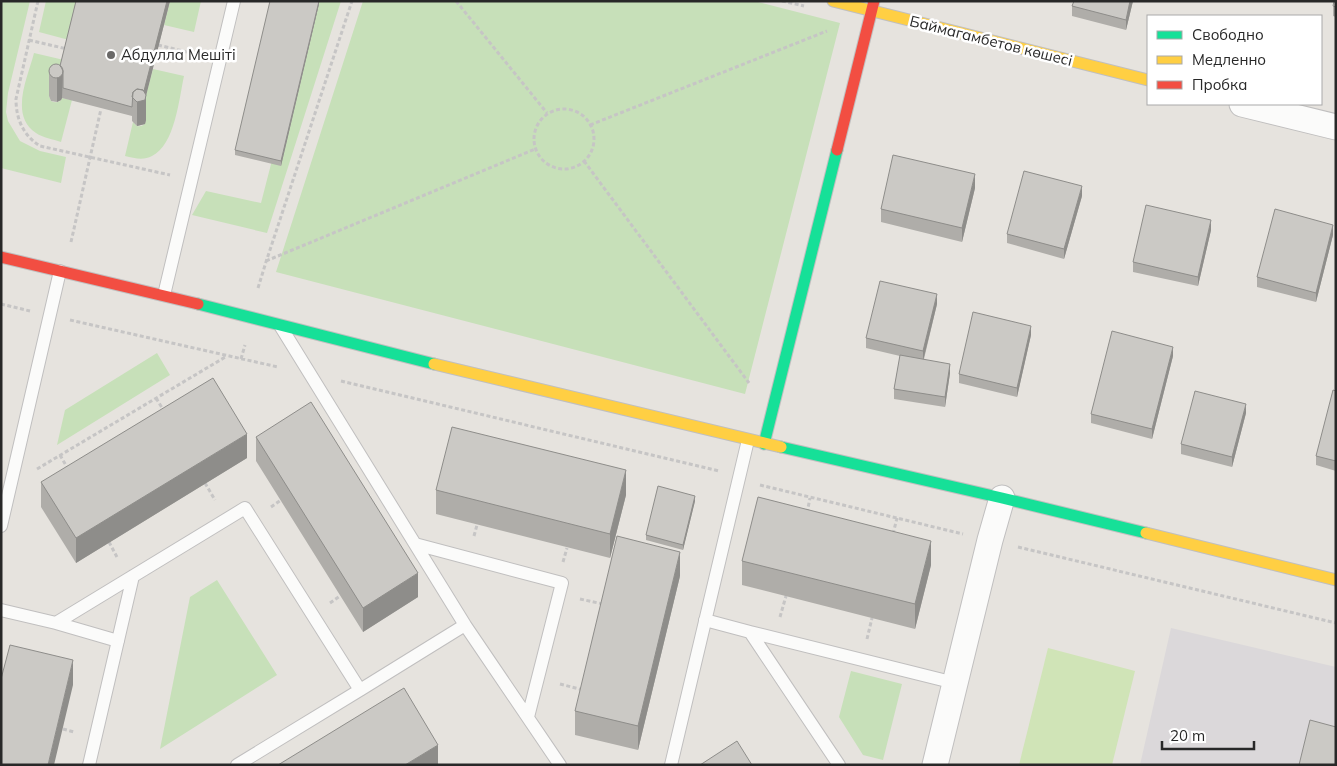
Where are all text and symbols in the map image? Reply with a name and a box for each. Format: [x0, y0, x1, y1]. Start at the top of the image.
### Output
street label: Баймагамбетов көшесі [908, 11, 1074, 70]
legend [1147, 15, 1322, 105]
text: Свободно [1192, 25, 1264, 44]
place label: Абдулла Мешіті [121, 45, 236, 64]
marker: Абдулла Мешіті [105, 49, 117, 61]
text: Медленно [1192, 50, 1266, 69]
text: Пробка [1192, 75, 1247, 94]
scale bar [1162, 718, 1254, 750]
text: 20 m [1170, 726, 1205, 745]

